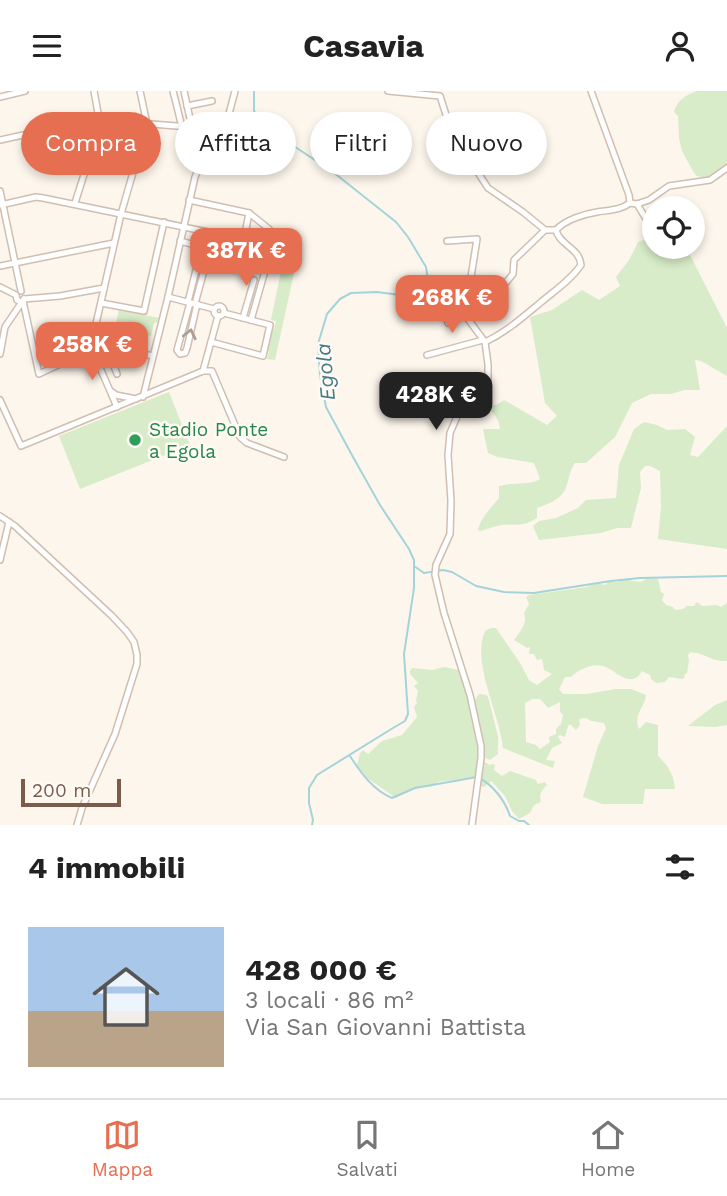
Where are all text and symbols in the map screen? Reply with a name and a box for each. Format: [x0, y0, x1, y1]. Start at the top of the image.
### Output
icon: menu [28, 27, 66, 65]
text: Casavia [303, 27, 424, 65]
icon: person [661, 27, 699, 65]
chip: Compra [21, 112, 161, 175]
chip: Affitta [175, 112, 296, 175]
chip: Filtri [310, 112, 412, 175]
chip: Nuovo [426, 112, 547, 175]
map controls [642, 196, 705, 259]
button: locate [642, 196, 705, 259]
pin: 387K € [189, 229, 303, 288]
text: 387K € [206, 237, 286, 264]
pin: 268K € [395, 275, 509, 335]
text: 268K € [412, 284, 492, 311]
pin: 258K € [35, 323, 149, 382]
one-way arrow [182, 328, 196, 340]
text: 258K € [52, 331, 132, 358]
water label: Egola [310, 342, 340, 402]
pin: 428K € [379, 373, 493, 432]
text: 428K € [395, 381, 477, 408]
place label: Stadio Ponte a Egola [149, 418, 268, 463]
marker: Stadio Ponte a Egola [127, 432, 143, 448]
scale bar [21, 776, 121, 808]
text: 200 m [32, 779, 91, 802]
icon: filters [661, 848, 699, 886]
text: 4 immobili [28, 850, 185, 885]
text: 428 000 € [245, 952, 397, 987]
icon: home [84, 955, 168, 1039]
text: 3 locali · 86 m² [245, 987, 413, 1014]
text: Via San Giovanni Battista [245, 1014, 526, 1041]
tab: Mappa [92, 1116, 153, 1181]
tab: Salvati [336, 1116, 398, 1181]
tab: Home [581, 1116, 635, 1181]

